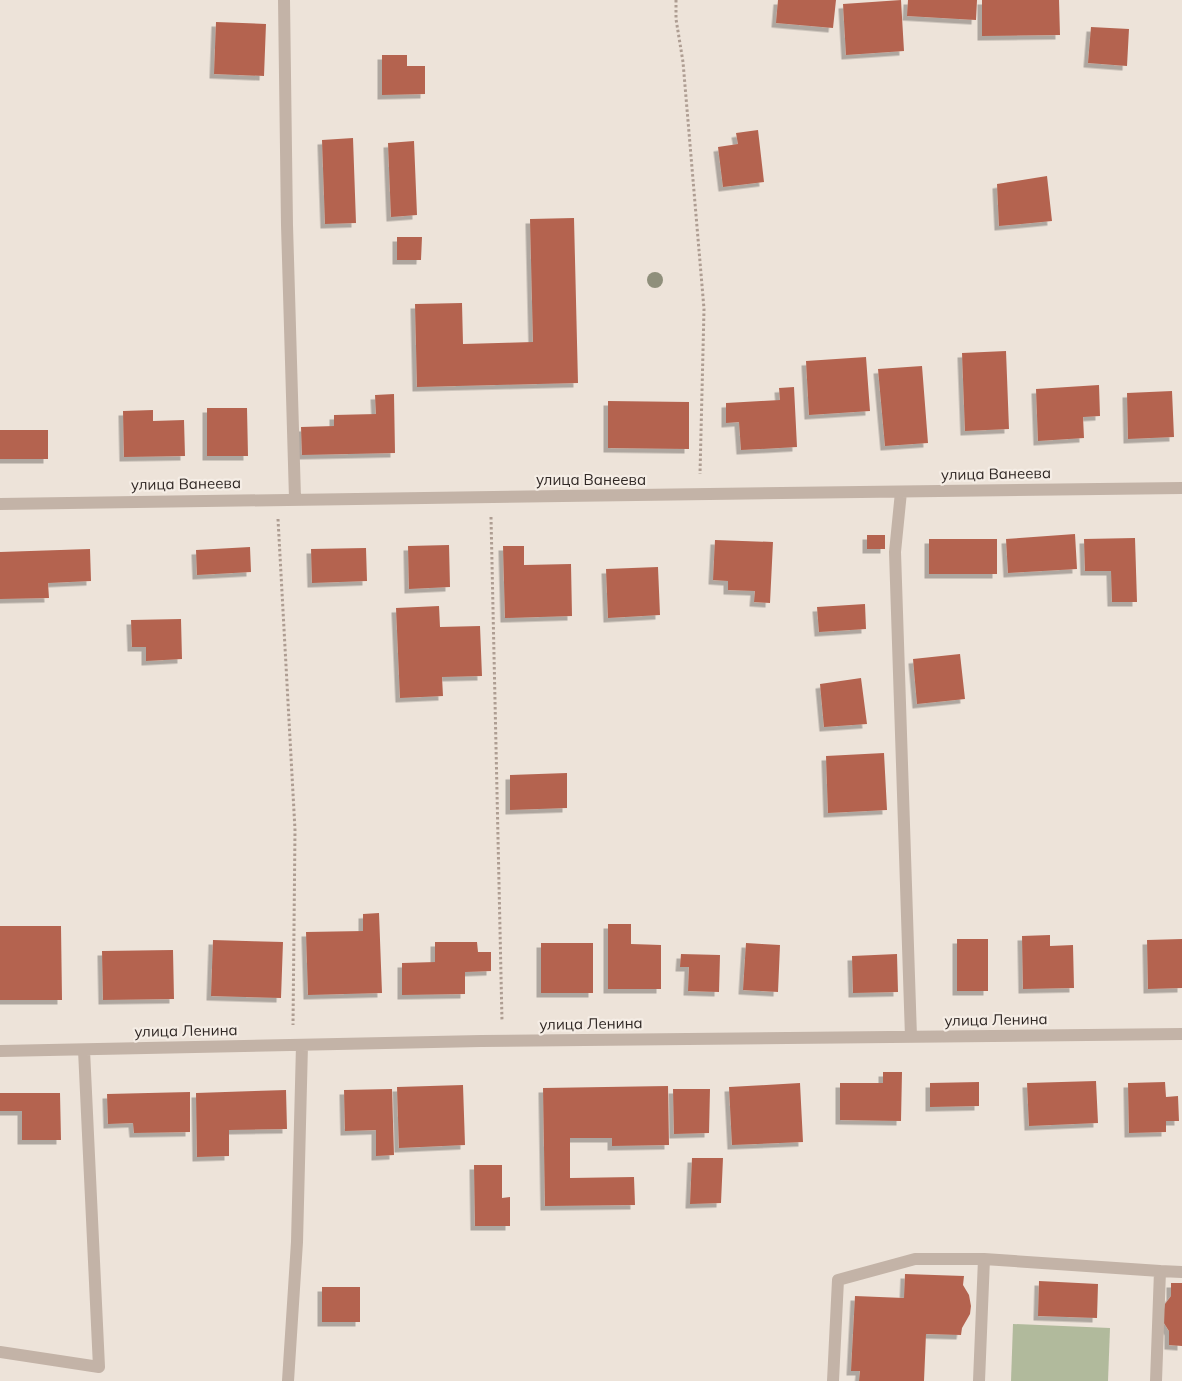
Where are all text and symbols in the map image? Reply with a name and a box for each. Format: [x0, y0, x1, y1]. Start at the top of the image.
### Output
street label: улица Ванеева [941, 463, 1051, 484]
street label: улица Ванеева [536, 470, 646, 489]
street label: улица Ванеева [131, 473, 241, 494]
street label: улица Ленина [944, 1009, 1048, 1030]
street label: улица Ленина [539, 1013, 643, 1034]
street label: улица Ленина [134, 1020, 238, 1041]

